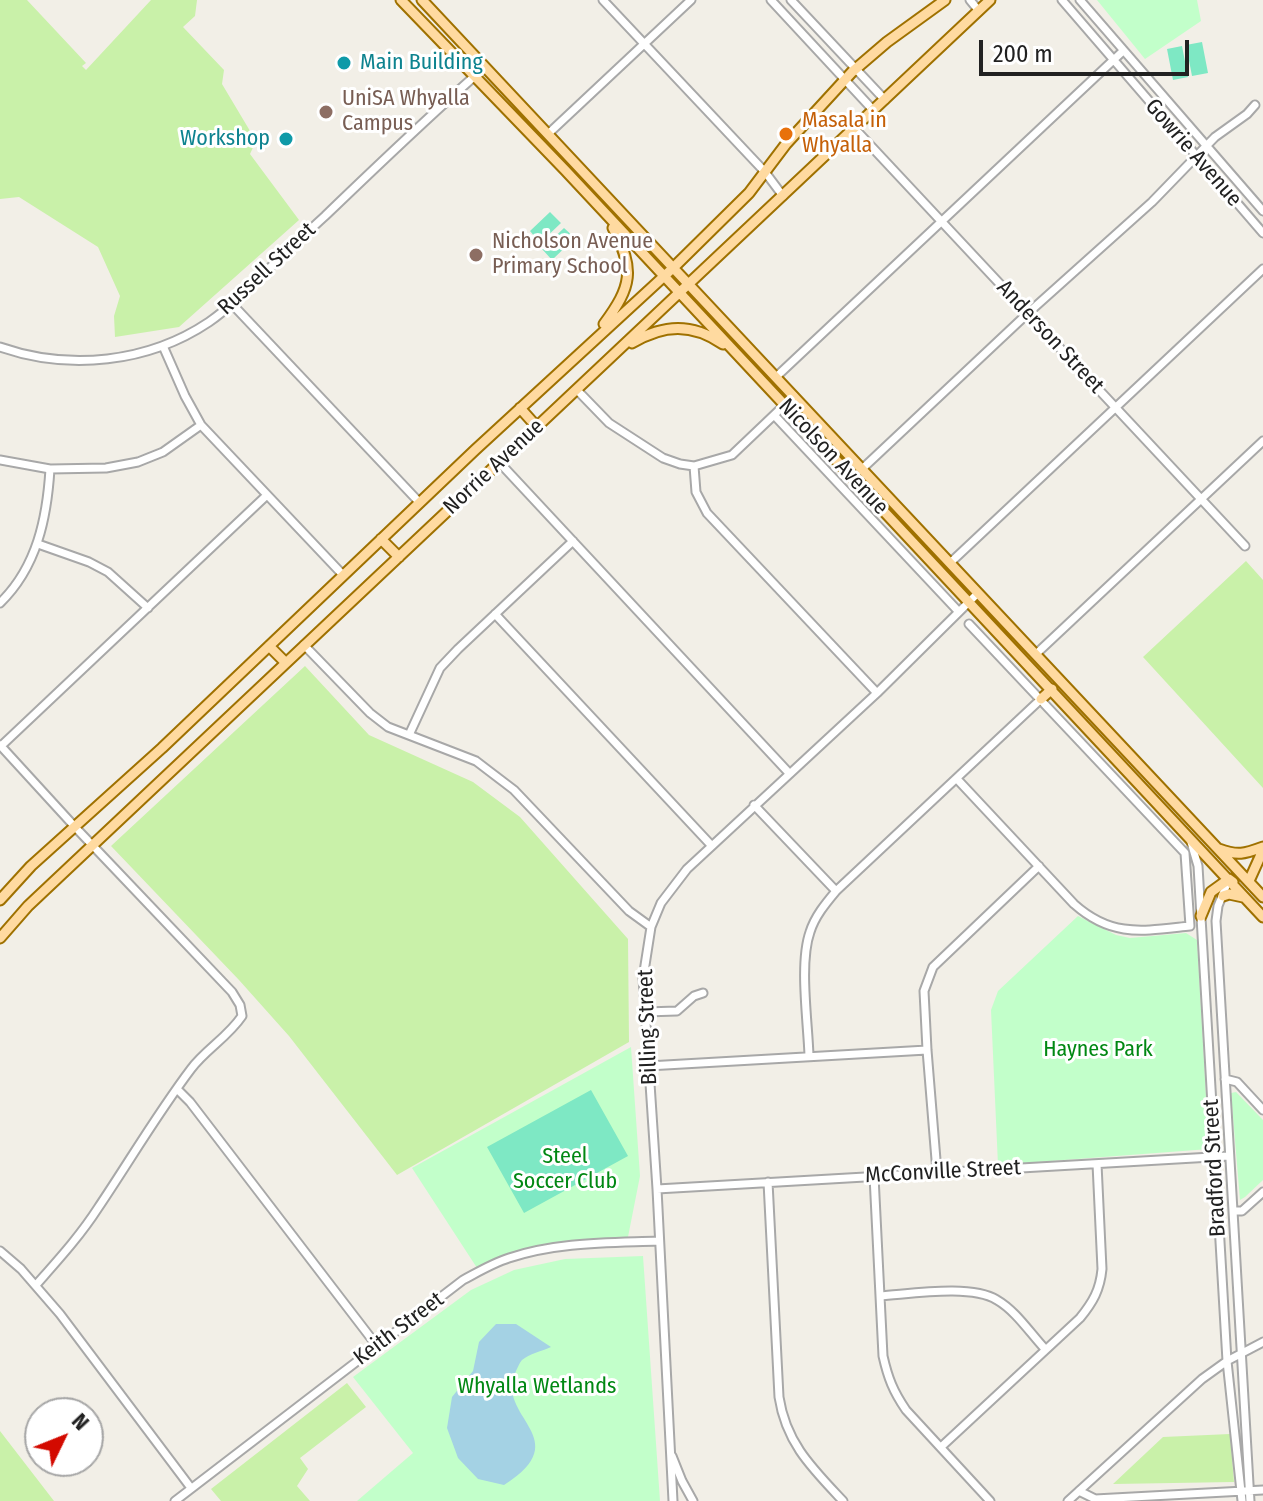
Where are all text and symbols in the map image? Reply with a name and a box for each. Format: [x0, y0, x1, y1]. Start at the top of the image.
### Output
scale bar [983, 24, 1193, 74]
text: 200 m [993, 40, 1053, 68]
place label: Main Building [360, 50, 483, 76]
marker: Main Building [335, 54, 353, 72]
place label: UniSA Whyalla Campus [342, 86, 470, 138]
street label: Gowrie Avenue [1139, 94, 1247, 212]
marker: UniSA Whyalla Campus [317, 103, 335, 121]
place label: Masala in Whyalla [802, 108, 887, 160]
marker: Masala in Whyalla [777, 125, 795, 143]
place label: Workshop [180, 126, 270, 152]
marker: Workshop [277, 130, 295, 148]
street label: Russell Street [213, 217, 321, 321]
place label: Nicholson Avenue Primary School [492, 229, 653, 280]
marker: Nicholson Avenue Primary School [467, 246, 485, 264]
street label: Anderson Street [991, 275, 1109, 399]
street label: Nicolson Avenue [772, 393, 894, 521]
street label: Norrie Avenue [438, 414, 550, 520]
street label: Billing Street [633, 969, 663, 1085]
park label: Haynes Park [1043, 1037, 1153, 1063]
street label: Bradford Street [1198, 1098, 1232, 1238]
park label: Steel Soccer Club [513, 1144, 617, 1196]
street label: McConville Street [865, 1155, 1021, 1189]
street label: Keith Street [349, 1287, 449, 1371]
park label: Whyalla Wetlands [458, 1374, 616, 1400]
north arrow [24, 1397, 104, 1477]
text: N [66, 1408, 95, 1436]

